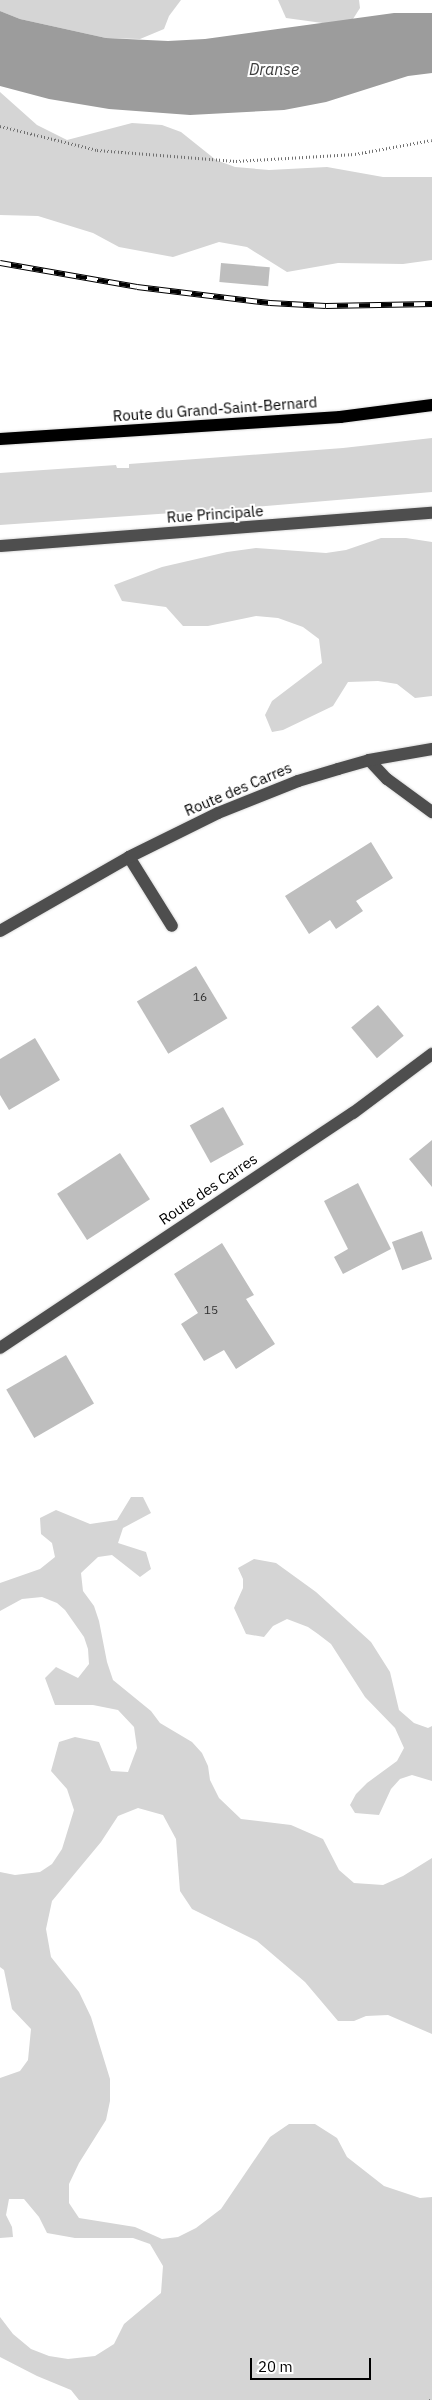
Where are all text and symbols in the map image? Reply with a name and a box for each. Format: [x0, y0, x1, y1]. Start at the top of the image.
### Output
water label: Dranse [249, 59, 299, 79]
street label: Route du Grand-Saint-Bernard [112, 393, 318, 425]
street label: Rue Principale [166, 502, 264, 526]
street label: Route des Carres [182, 758, 294, 820]
house number: 16 [193, 990, 207, 1004]
street label: Route des Carres [155, 1149, 261, 1229]
house number: 15 [204, 1303, 218, 1317]
scale bar [252, 2348, 373, 2380]
text: 20 m [258, 2357, 293, 2376]

